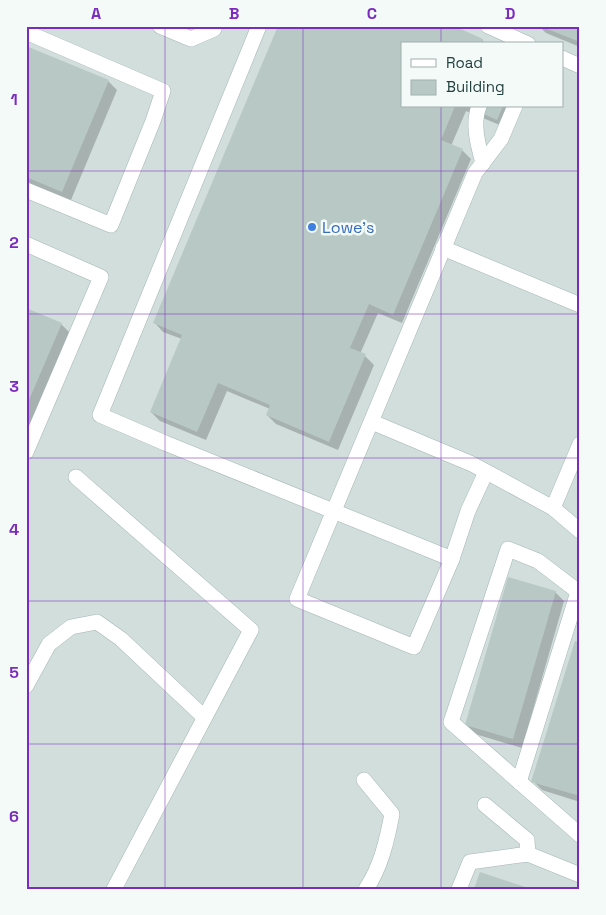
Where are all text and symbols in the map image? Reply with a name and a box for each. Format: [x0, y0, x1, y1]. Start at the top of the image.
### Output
text: A [91, 3, 101, 24]
text: B [229, 3, 239, 24]
text: C [367, 3, 377, 24]
text: D [505, 3, 515, 24]
legend [401, 42, 564, 108]
text: Road [446, 53, 483, 72]
text: Building [446, 77, 505, 96]
text: 1 [10, 89, 18, 110]
place label: Lowe's [322, 217, 374, 238]
marker: Lowe's [306, 221, 318, 233]
text: 2 [9, 232, 19, 253]
text: 3 [9, 376, 19, 397]
text: 4 [9, 519, 19, 540]
text: 5 [9, 662, 19, 683]
text: 6 [9, 806, 19, 827]

